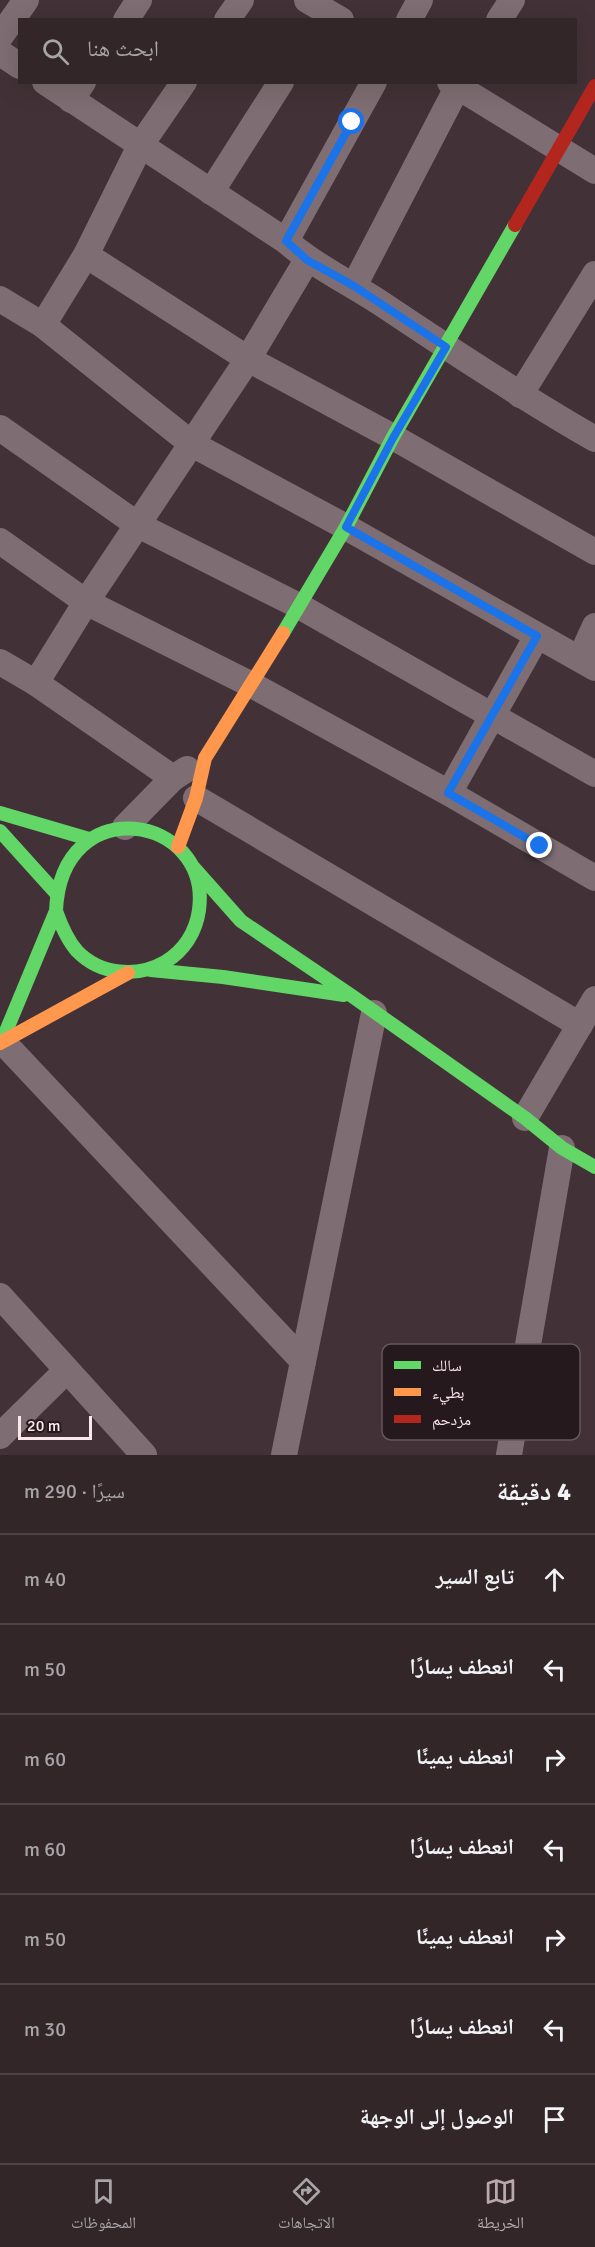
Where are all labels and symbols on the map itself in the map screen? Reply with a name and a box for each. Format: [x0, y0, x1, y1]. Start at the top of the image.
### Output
route start [338, 108, 364, 134]
route end [526, 832, 552, 858]
legend [382, 1344, 580, 1440]
text: سالك [432, 1356, 462, 1376]
text: بطيء [432, 1383, 464, 1405]
text: مزدحم [432, 1410, 471, 1430]
scale bar [18, 1413, 92, 1440]

